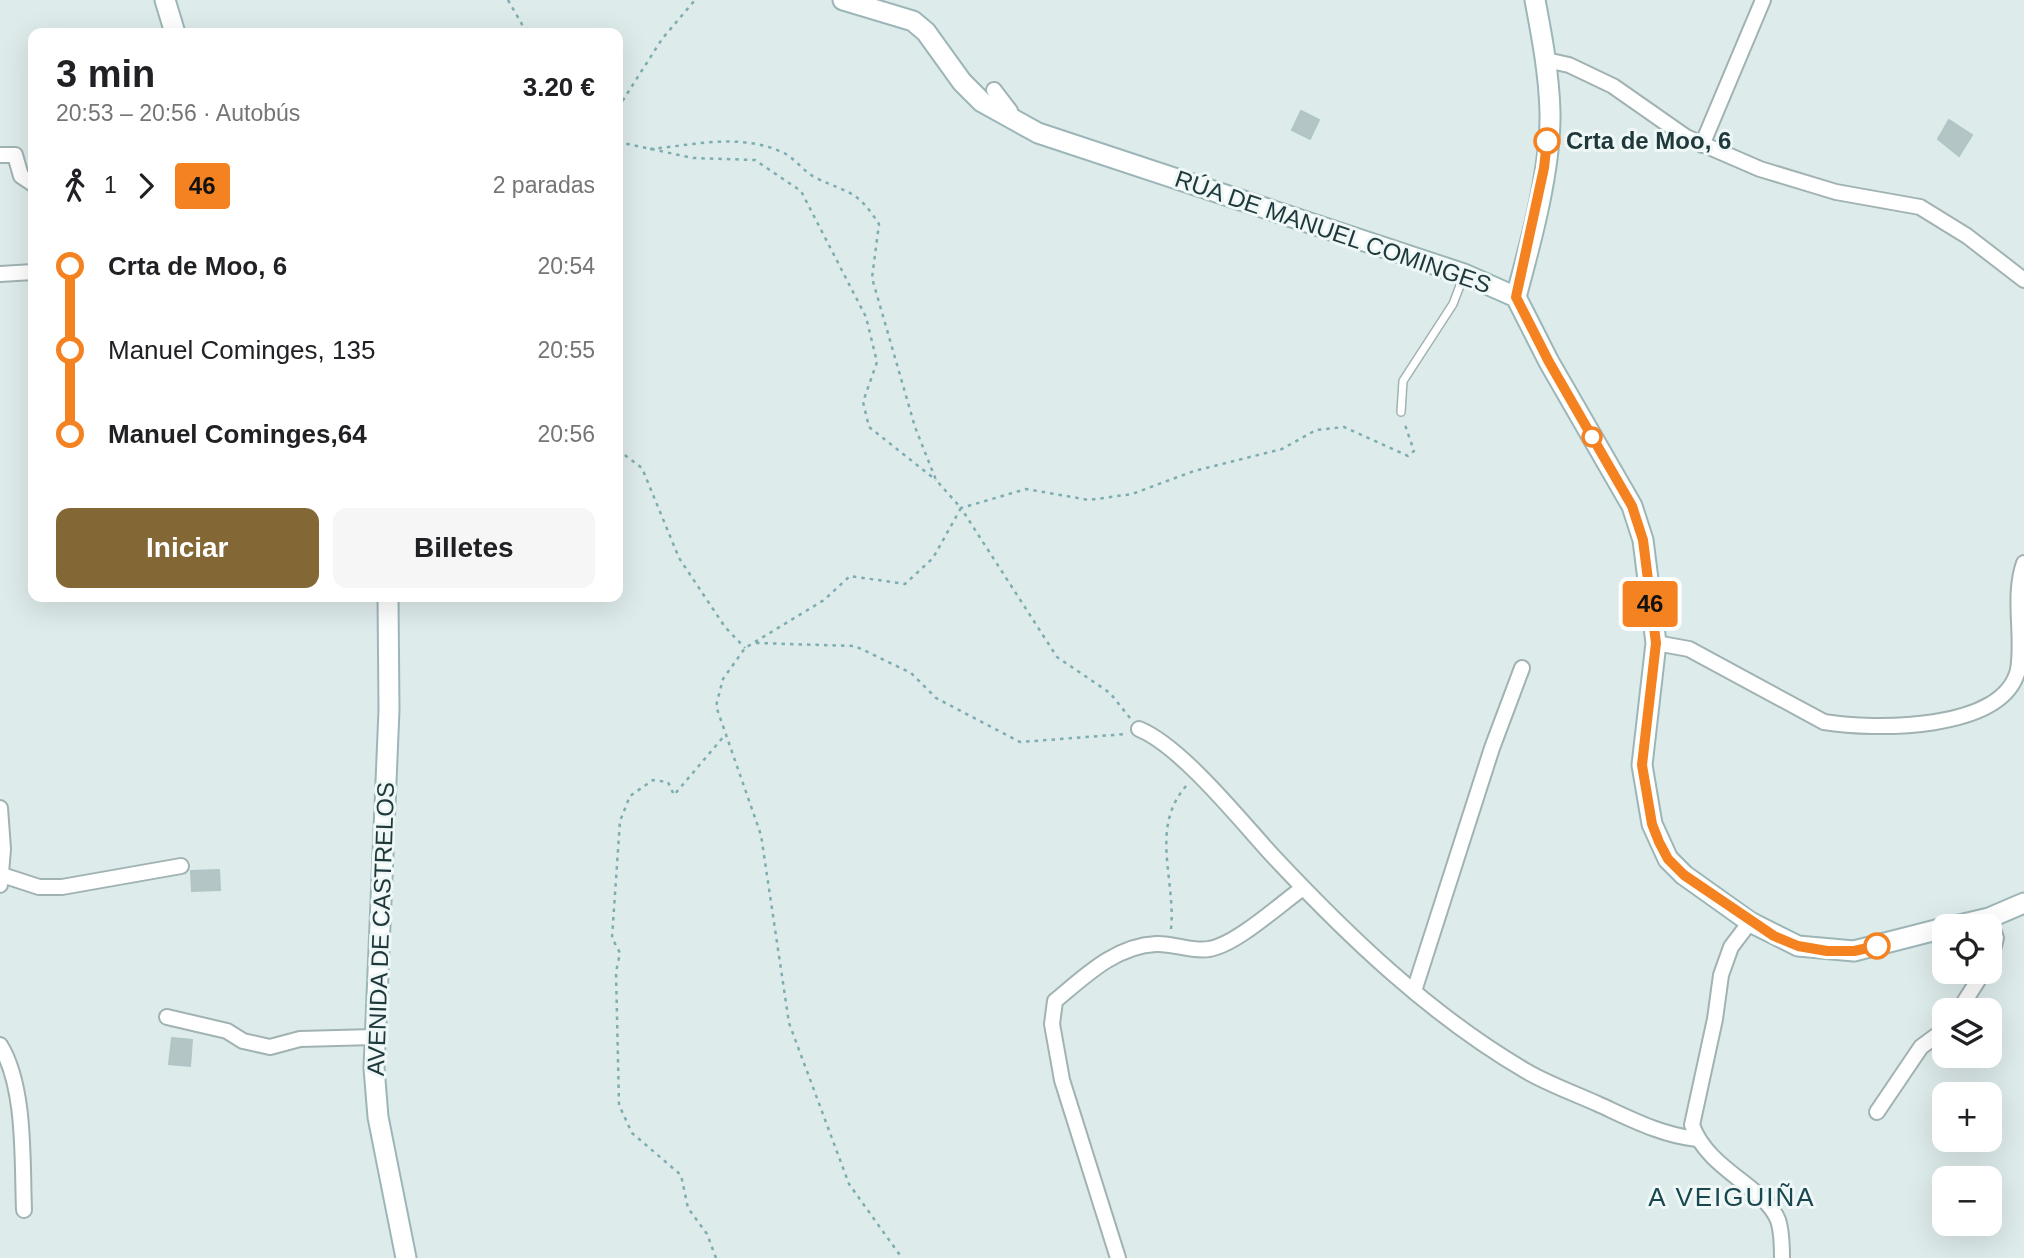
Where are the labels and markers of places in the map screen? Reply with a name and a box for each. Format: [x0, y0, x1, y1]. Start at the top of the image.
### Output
place label: Crta de Moo, 6 [1566, 127, 1731, 154]
marker: Crta de Moo, 6 [1534, 128, 1560, 154]
unlabelled marker [1582, 427, 1602, 447]
unlabelled marker [1864, 933, 1890, 959]

